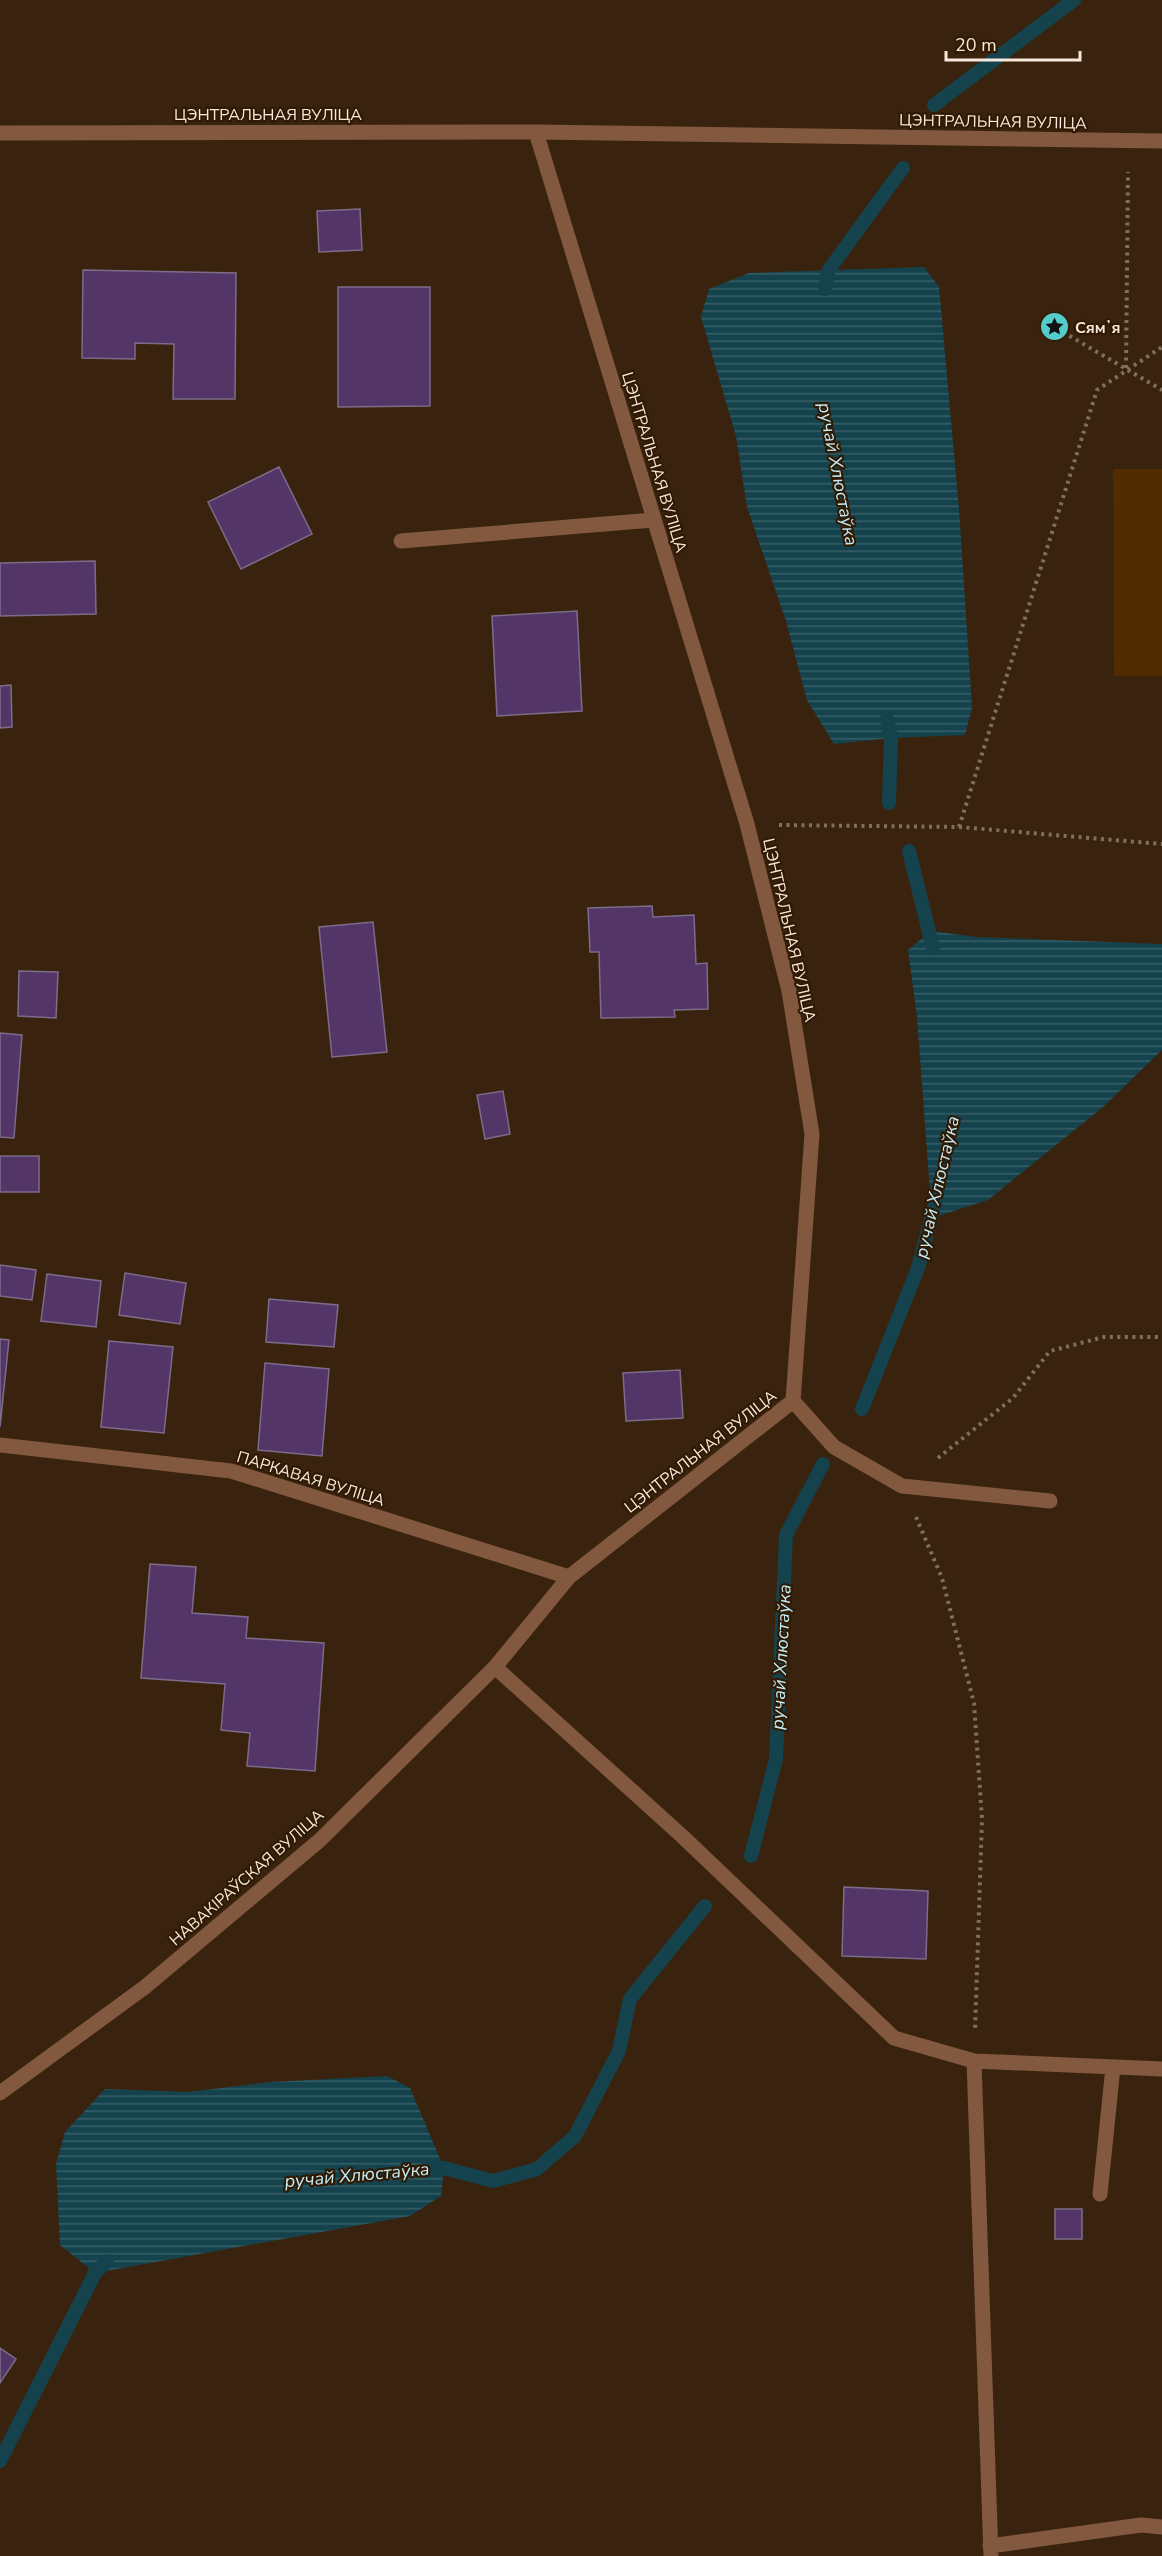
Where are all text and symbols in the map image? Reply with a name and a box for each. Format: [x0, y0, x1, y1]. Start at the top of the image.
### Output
scale bar [946, 24, 1080, 62]
text: 20 m [955, 33, 997, 57]
street label: ЦЭНТРАЛЬНАЯ ВУЛІЦА [174, 104, 362, 126]
street label: ЦЭНТРАЛЬНАЯ ВУЛІЦА [899, 109, 1087, 135]
place icon: Сямʼя [1038, 311, 1070, 343]
place label: Сямʼя [1075, 317, 1120, 339]
street label: ЦЭНТРАЛЬНАЯ ВУЛІЦА [616, 369, 692, 556]
water label: ручай Хлюстаўка [812, 400, 864, 548]
street label: ЦЭНТРАЛЬНАЯ ВУЛІЦА [757, 836, 821, 1025]
water label: ручай Хлюстаўка [909, 1113, 965, 1261]
street label: ЦЭНТРАЛЬНАЯ ВУЛІЦА [620, 1385, 782, 1518]
street label: ПАРКАВАЯ ВУЛІЦА [234, 1446, 388, 1512]
water label: ручай Хлюстаўка [765, 1584, 797, 1730]
street label: НАВАКІРАЎСКАЯ ВУЛІЦА [165, 1804, 329, 1951]
water label: ручай Хлюстаўка [284, 2157, 430, 2193]

